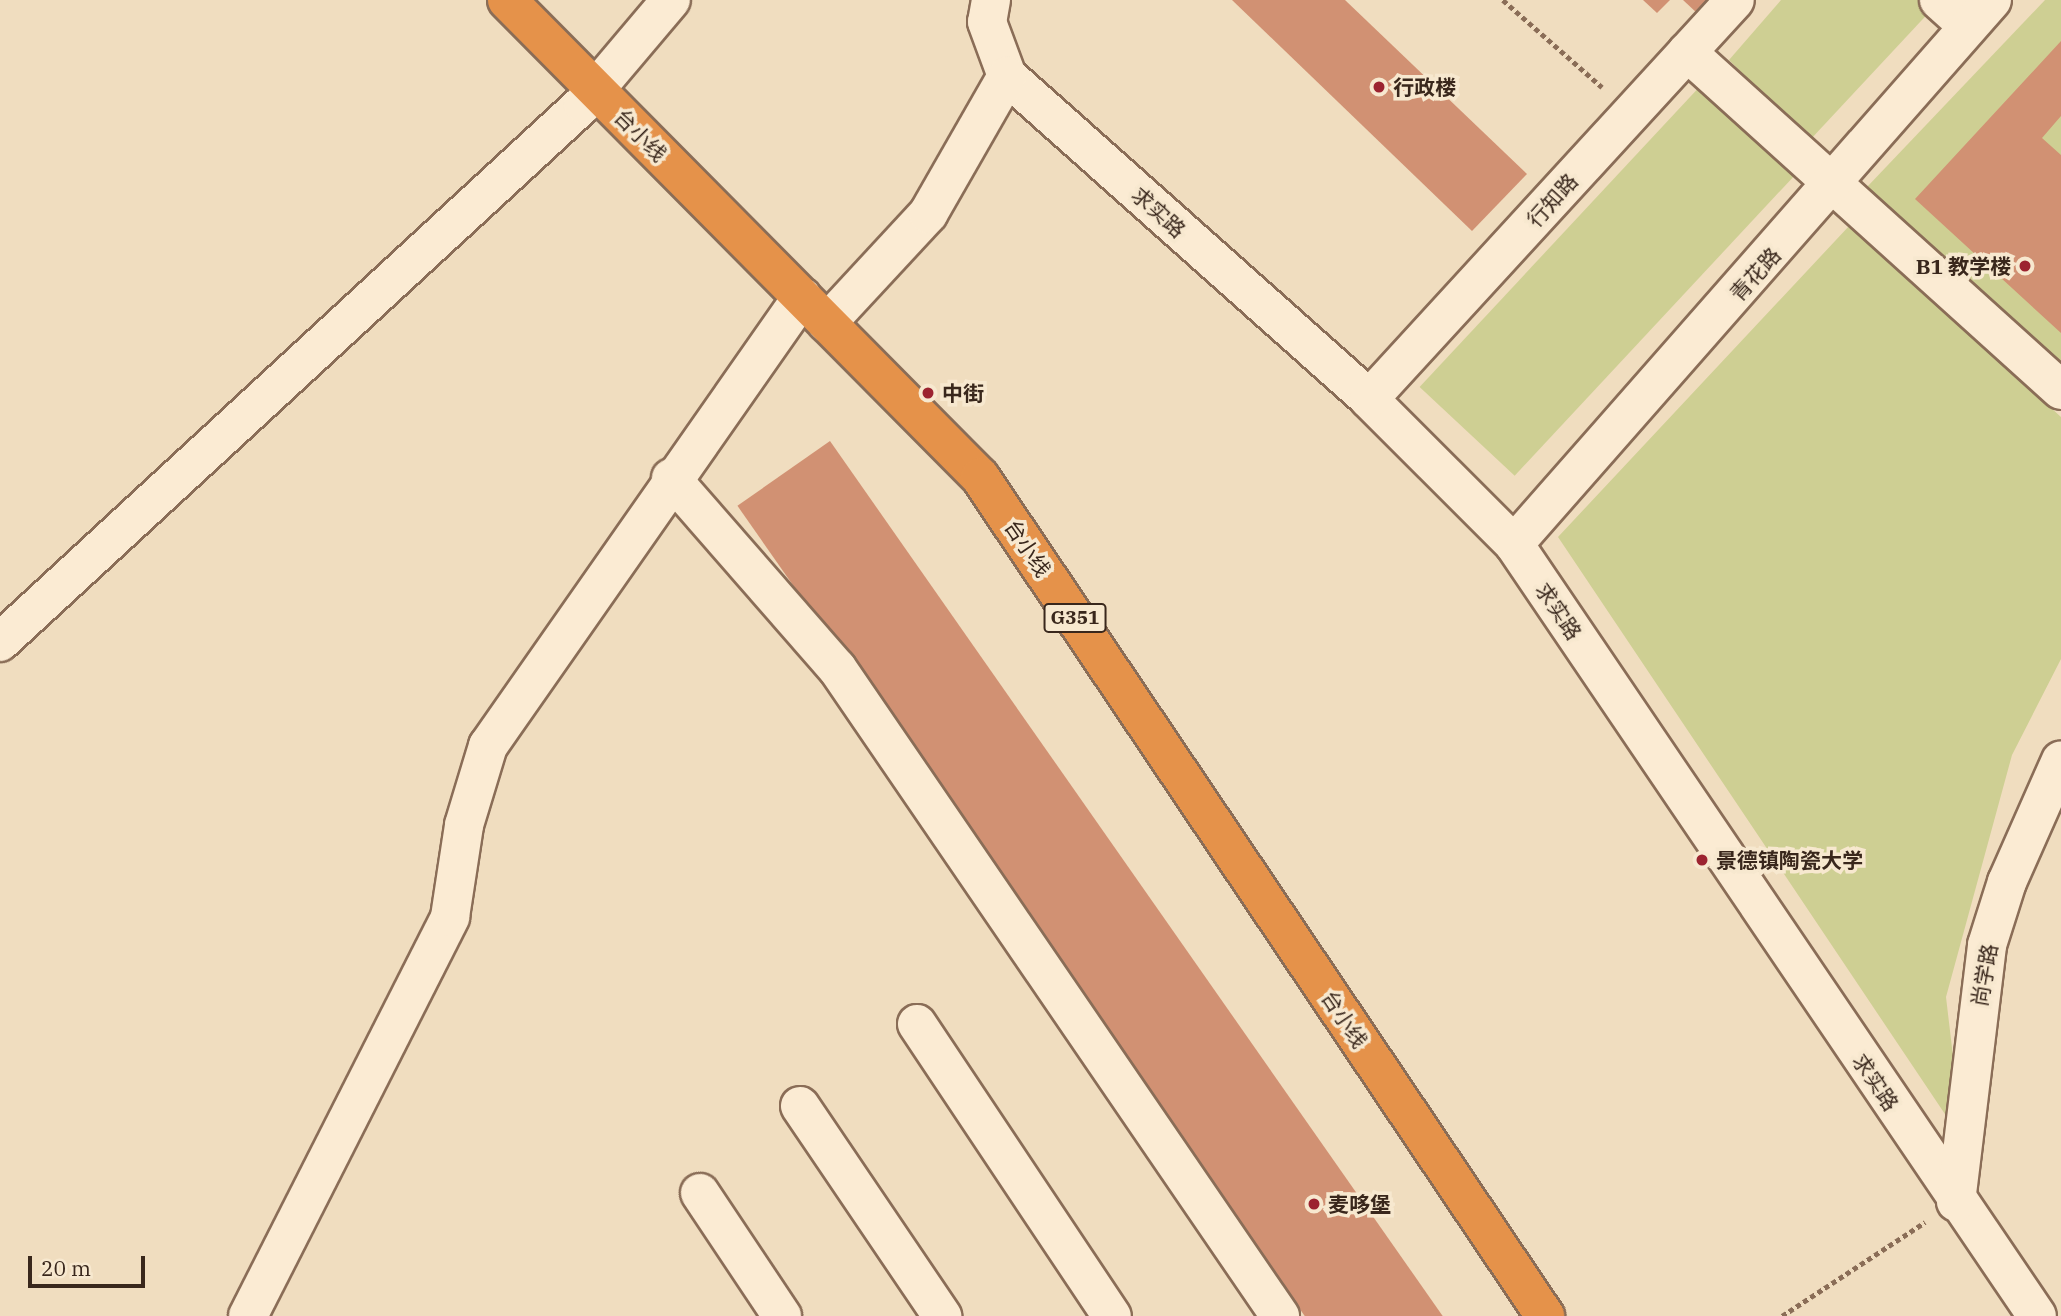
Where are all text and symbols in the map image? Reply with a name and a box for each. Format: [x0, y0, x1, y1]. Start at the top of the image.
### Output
place label: 行政楼 [1393, 74, 1456, 100]
marker: 行政楼 [1371, 79, 1387, 95]
street label: 台小线 [610, 104, 672, 166]
street label: 行知路 [1522, 168, 1582, 232]
street label: 求实路 [1127, 182, 1191, 242]
street label: 青花路 [1725, 242, 1785, 306]
place label: B1 教学楼 [1916, 253, 2011, 279]
marker: B1 教学楼 [2017, 258, 2033, 274]
place label: 中街 [942, 380, 984, 406]
marker: 中街 [920, 385, 936, 401]
street label: 台小线 [1000, 515, 1056, 581]
street label: 求实路 [1531, 578, 1587, 644]
road number: G351 [1044, 603, 1106, 634]
place label: 景德镇陶瓷大学 [1716, 847, 1863, 873]
marker: 景德镇陶瓷大学 [1694, 852, 1710, 868]
street label: 尚学路 [1966, 942, 2002, 1008]
street label: 台小线 [1317, 986, 1373, 1052]
street label: 求实路 [1848, 1049, 1904, 1115]
place label: 麦哆堡 [1328, 1191, 1391, 1217]
marker: 麦哆堡 [1306, 1196, 1322, 1212]
scale bar [32, 1242, 149, 1286]
text: 20 m [41, 1254, 91, 1282]

